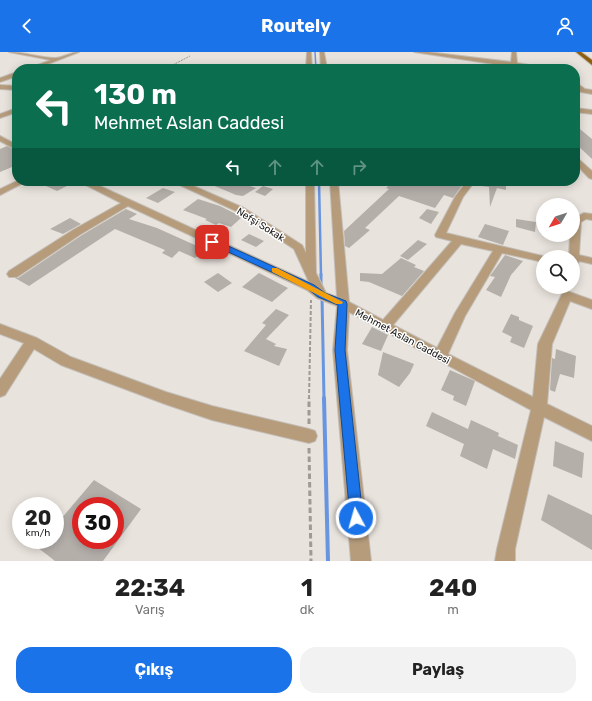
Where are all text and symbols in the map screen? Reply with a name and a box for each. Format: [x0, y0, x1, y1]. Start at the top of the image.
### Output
icon: back [16, 15, 38, 37]
text: Routely [261, 15, 331, 37]
icon: person [554, 15, 576, 37]
text: 130 m [94, 78, 177, 111]
icon: left [28, 80, 80, 132]
text: Mehmet Aslan Caddesi [94, 112, 284, 134]
icon: left [222, 156, 244, 178]
icon: ahead [264, 156, 286, 178]
icon: ahead [306, 156, 328, 178]
icon: right [348, 156, 370, 178]
north arrow [536, 198, 580, 242]
map controls [536, 198, 580, 294]
street label: Nefşi Sokak [234, 205, 287, 245]
pin [195, 225, 229, 259]
icon: arrive [201, 231, 223, 253]
button: search [536, 250, 580, 294]
street label: Mehmet Aslan Caddesi [353, 307, 452, 367]
speed limit sign: 30 [72, 497, 124, 549]
position arrow [335, 497, 377, 539]
text: 20 [25, 506, 51, 530]
text: km/h [26, 527, 50, 539]
text: 22:34 [115, 574, 185, 602]
text: 1 [301, 574, 313, 602]
text: 240 [429, 574, 477, 602]
text: Varış [135, 602, 165, 617]
text: dk [300, 602, 314, 617]
text: m [447, 602, 459, 617]
button: Çıkış [16, 647, 292, 693]
button: Paylaş [300, 647, 576, 693]

